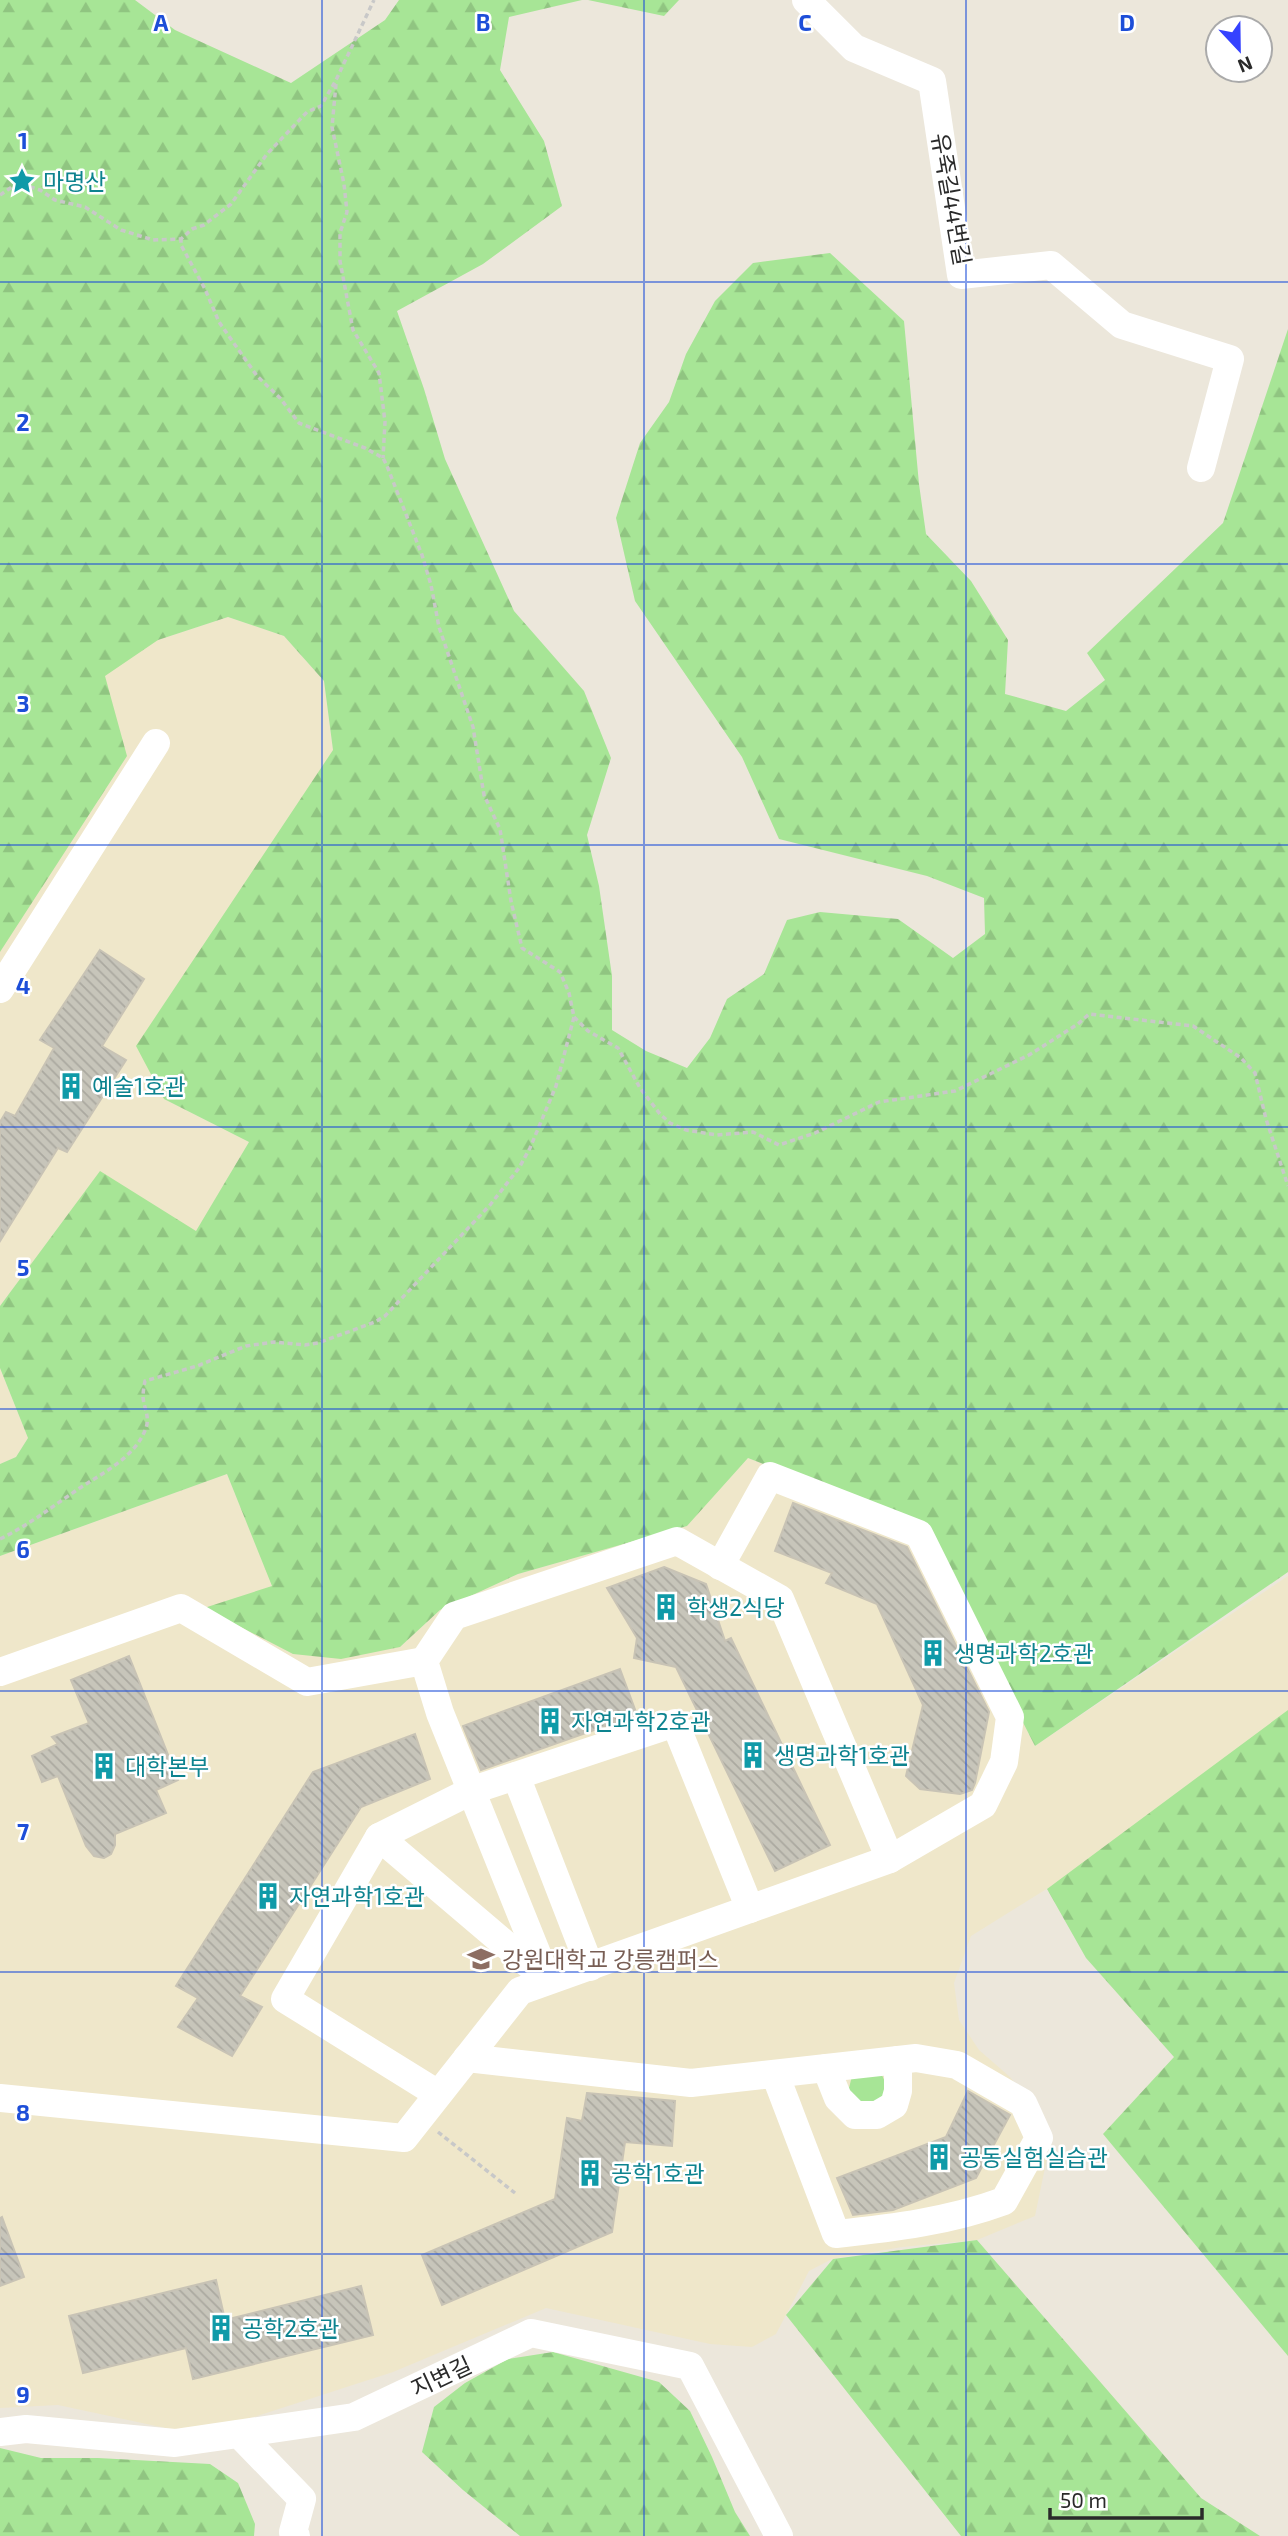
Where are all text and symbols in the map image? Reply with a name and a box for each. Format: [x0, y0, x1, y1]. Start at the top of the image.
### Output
text: A [153, 8, 169, 36]
text: B [476, 8, 490, 36]
text: C [798, 8, 812, 36]
text: D [1119, 8, 1135, 36]
north arrow [1204, 14, 1274, 84]
text: N [1235, 52, 1256, 78]
text: 1 [18, 126, 28, 154]
street label: 유죽길44번길 [927, 131, 977, 267]
place icon: 마명산 [7, 166, 37, 196]
place label: 마명산 [43, 167, 106, 195]
text: 2 [16, 408, 30, 436]
text: 3 [16, 689, 30, 717]
text: 4 [16, 971, 30, 999]
building icon: 예술1호관 [56, 1071, 86, 1101]
place label: 예술1호관 [92, 1072, 186, 1100]
text: 5 [17, 1253, 29, 1281]
text: 6 [16, 1535, 30, 1563]
building icon: 학생2식당 [651, 1592, 681, 1622]
place label: 학생2식당 [687, 1593, 785, 1621]
building icon: 생명과학2호관 [918, 1638, 948, 1668]
place label: 생명과학2호관 [954, 1639, 1094, 1667]
building icon: 자연과학2호관 [535, 1706, 565, 1736]
place label: 자연과학2호관 [571, 1707, 711, 1735]
building icon: 생명과학1호관 [738, 1740, 768, 1770]
place label: 생명과학1호관 [774, 1741, 910, 1769]
building icon: 대학본부 [89, 1751, 119, 1781]
place label: 대학본부 [125, 1752, 210, 1780]
text: 7 [17, 1817, 29, 1845]
building icon: 자연과학1호관 [253, 1881, 283, 1911]
place label: 자연과학1호관 [289, 1882, 425, 1910]
school or university icon: 강원대학교 강릉캠퍼스 [466, 1944, 496, 1974]
place label: 강원대학교 강릉캠퍼스 [502, 1945, 719, 1973]
text: 8 [16, 2098, 30, 2126]
building icon: 공동실험실습관 [924, 2142, 954, 2172]
place label: 공동실험실습관 [960, 2143, 1108, 2171]
building icon: 공학1호관 [575, 2158, 605, 2188]
place label: 공학1호관 [611, 2159, 705, 2187]
building icon: 공학2호관 [206, 2313, 236, 2343]
place label: 공학2호관 [242, 2314, 340, 2342]
street label: 지변길 [406, 2350, 476, 2402]
text: 9 [16, 2380, 30, 2408]
scale bar [1050, 2476, 1202, 2520]
text: 50 m [1060, 2487, 1107, 2512]

